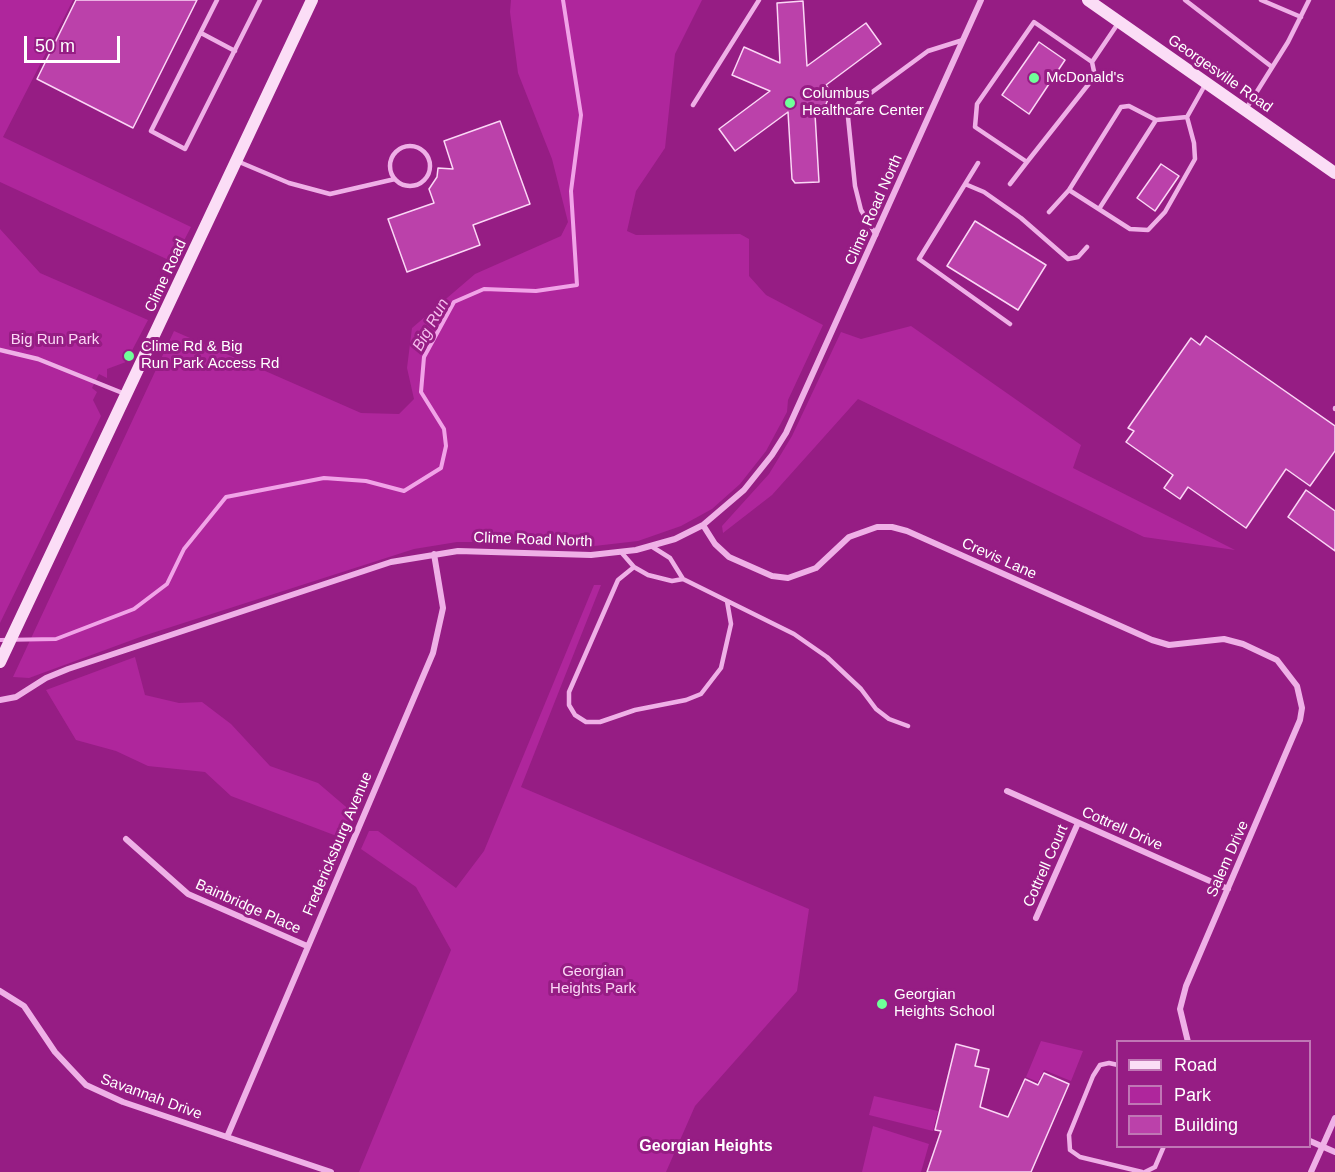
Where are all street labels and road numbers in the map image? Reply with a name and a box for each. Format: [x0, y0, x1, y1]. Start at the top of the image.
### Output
street label: Georgesville Road [1164, 31, 1276, 117]
street label: Clime Road North [842, 152, 906, 268]
street label: Clime Road [141, 237, 191, 315]
street label: Clime Road North [473, 529, 593, 551]
street label: Crevis Lane [959, 535, 1039, 583]
street label: Fredericksburg Avenue [299, 769, 377, 919]
street label: Cottrell Drive [1079, 803, 1165, 855]
street label: Salem Drive [1203, 818, 1253, 900]
street label: Cottrell Court [1020, 822, 1072, 910]
street label: Bainbridge Place [193, 876, 303, 938]
street label: Savannah Drive [98, 1070, 204, 1124]

